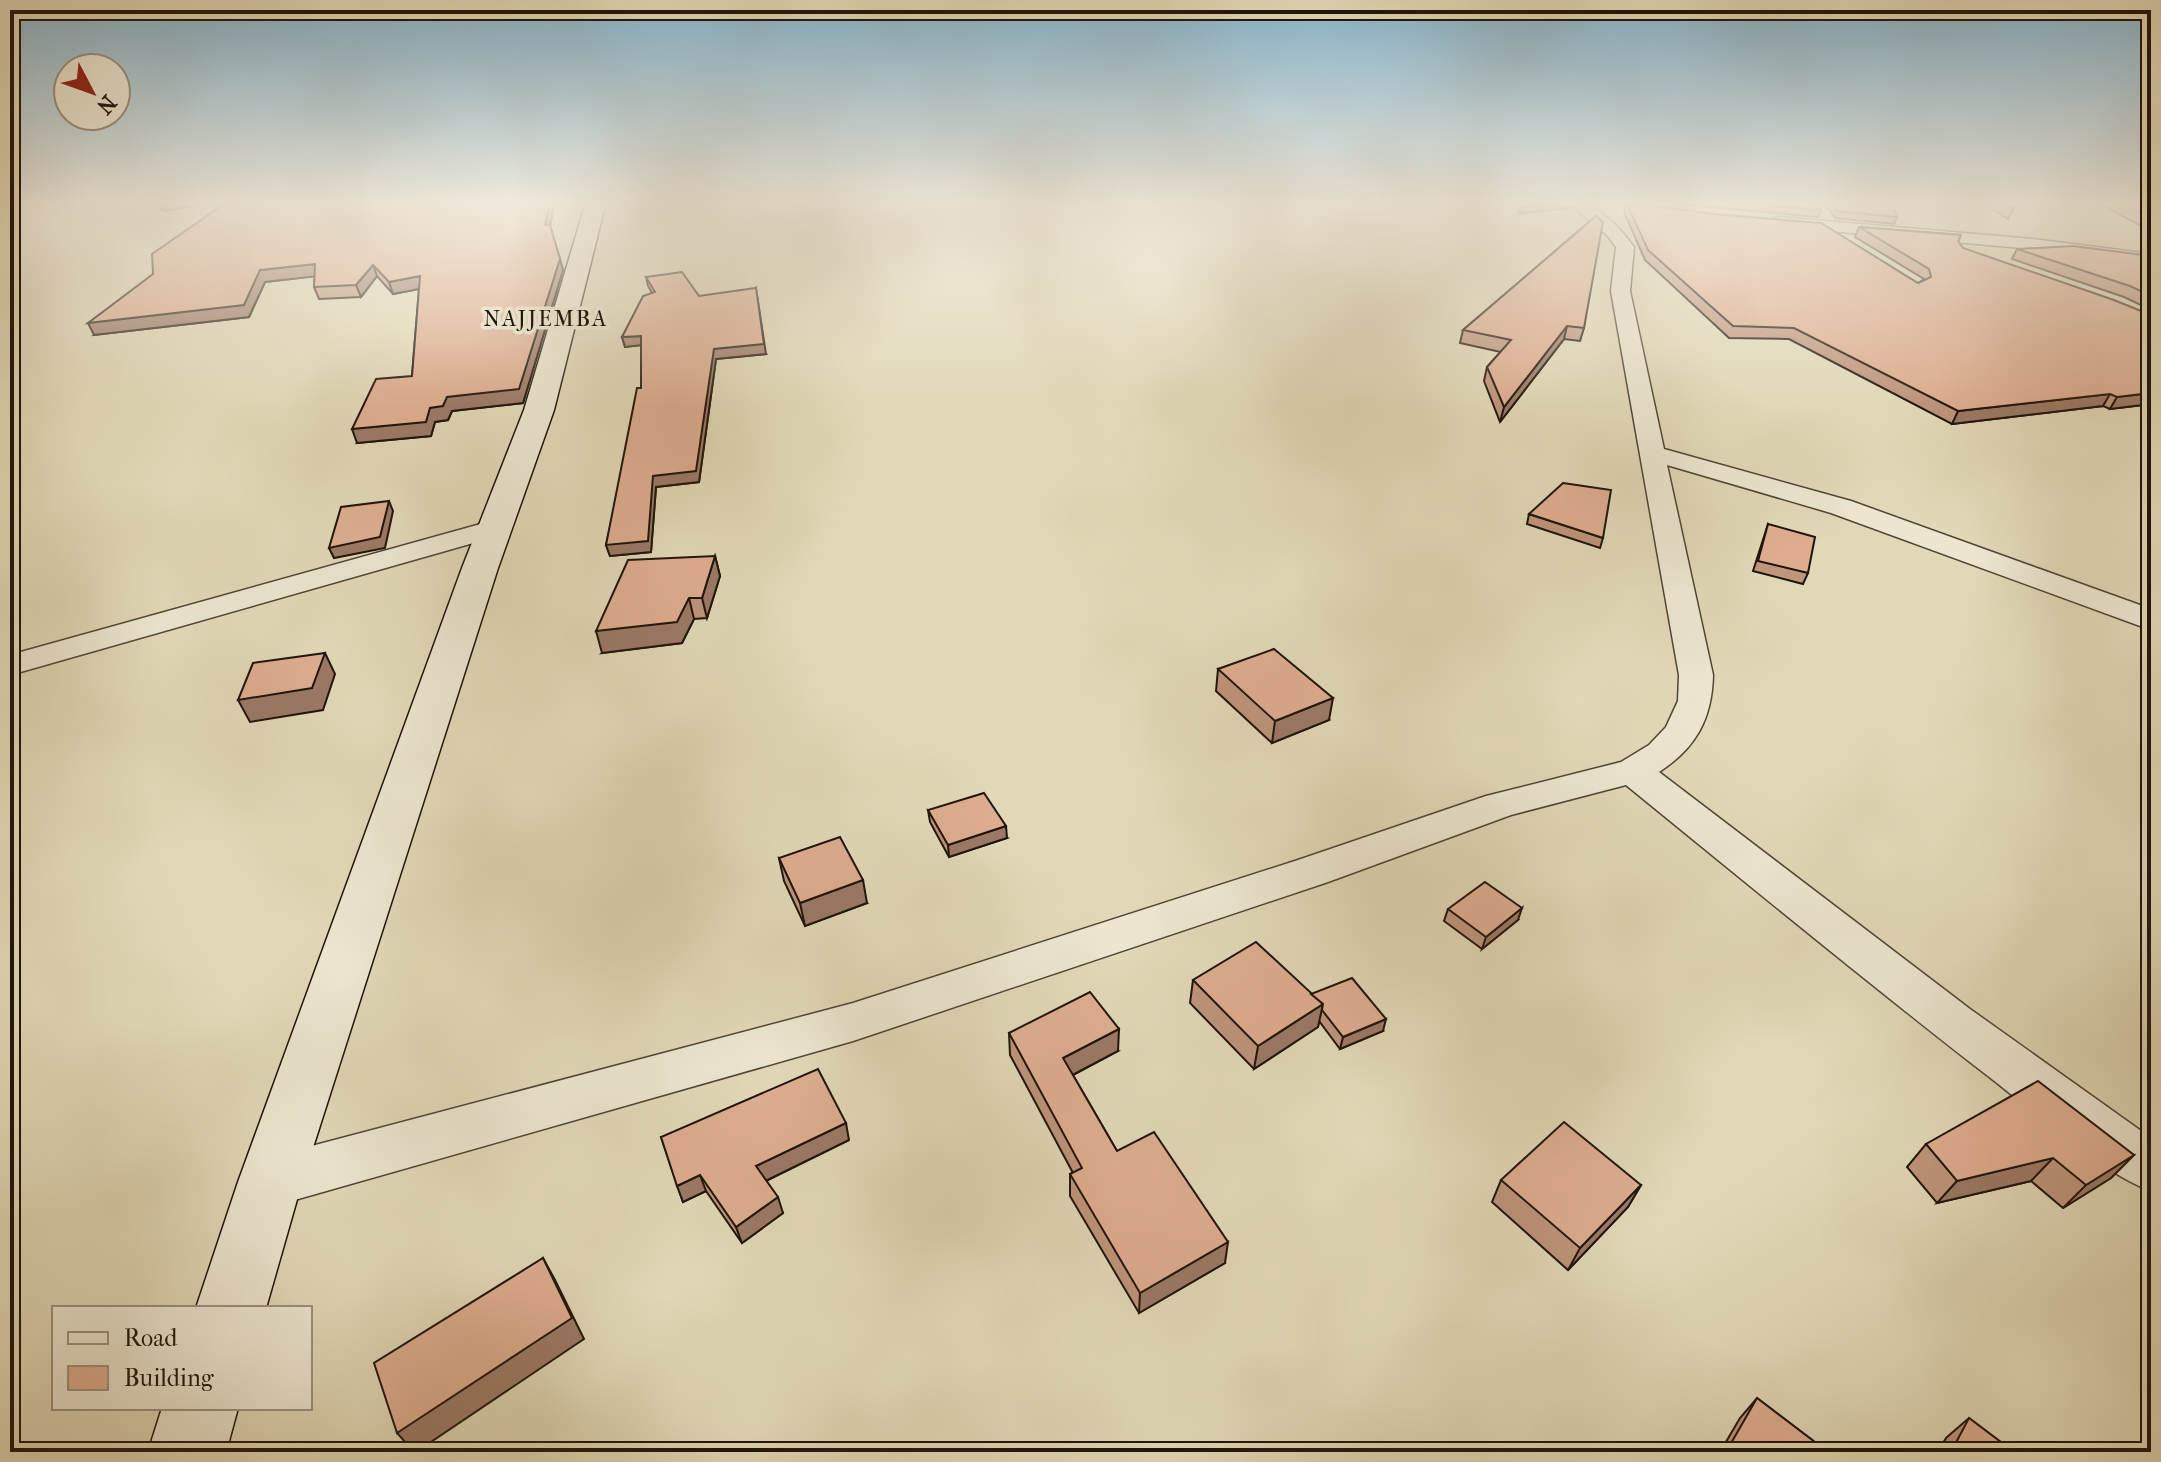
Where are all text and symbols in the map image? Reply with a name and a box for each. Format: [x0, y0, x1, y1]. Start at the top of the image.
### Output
north arrow [52, 52, 132, 132]
text: N [91, 90, 122, 120]
district label: NAJJEMBA [484, 306, 608, 332]
legend [52, 1306, 312, 1410]
text: Road [124, 1324, 178, 1352]
text: Building [124, 1364, 215, 1392]

